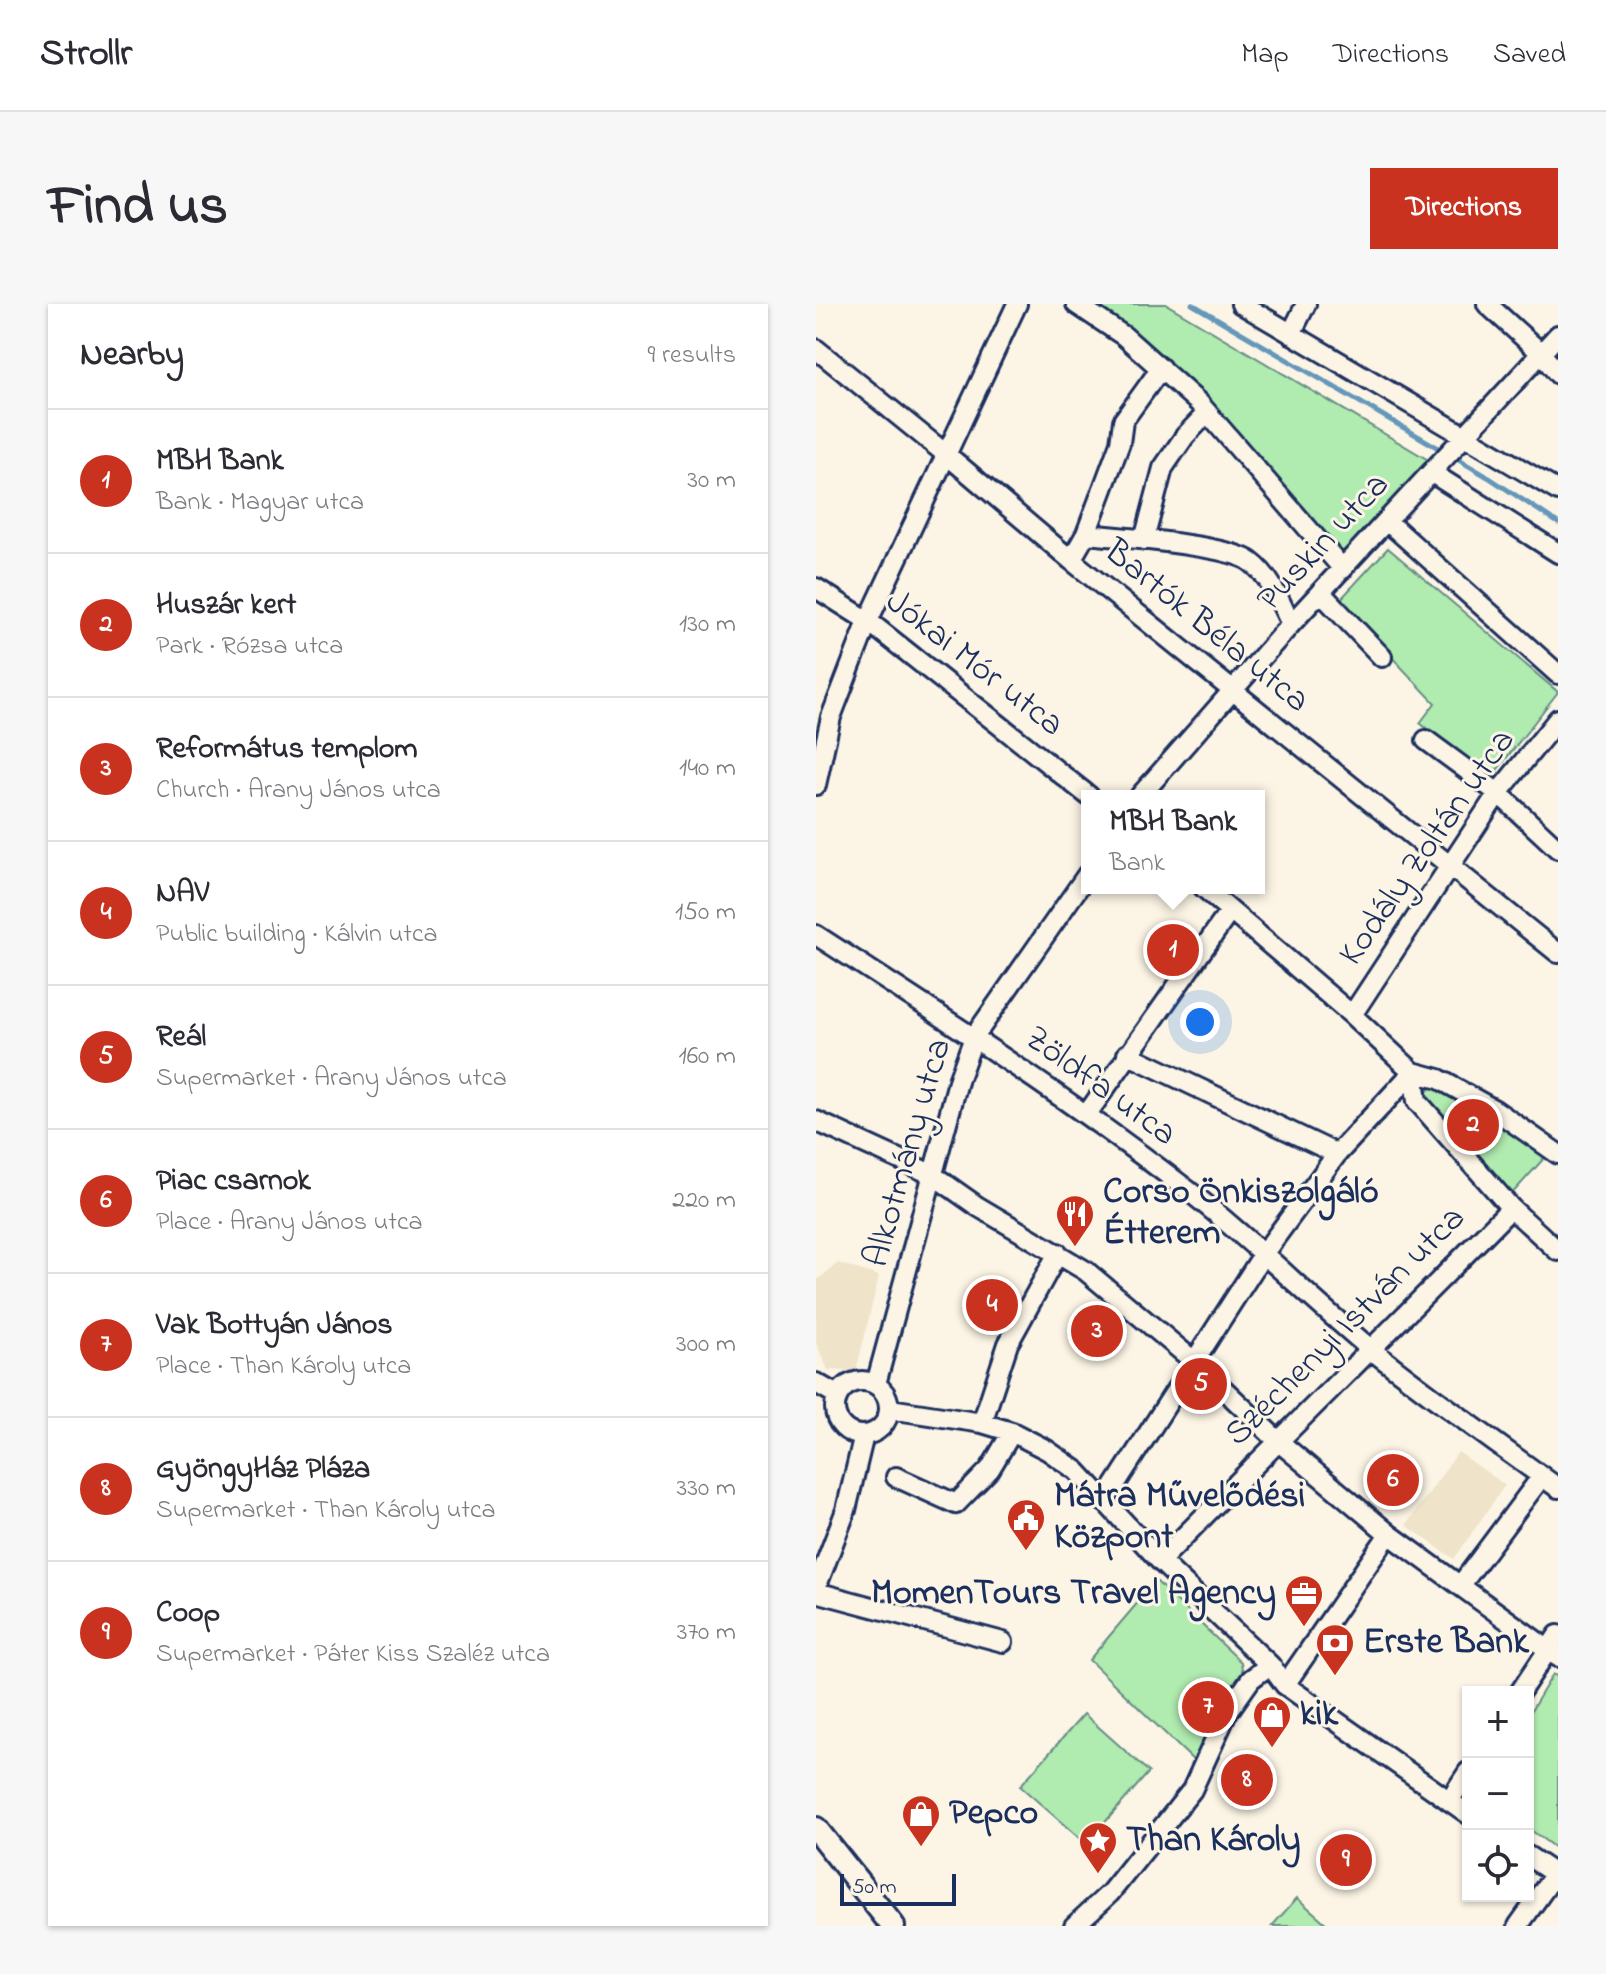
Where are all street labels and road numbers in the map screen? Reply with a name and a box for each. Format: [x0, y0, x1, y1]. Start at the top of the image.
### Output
street label: Puskin utca [1245, 461, 1403, 625]
street label: Bartók Béla utca [1091, 526, 1321, 727]
street label: Jókai Mór utca [873, 577, 1075, 751]
street label: Kodály Zoltán utca [1326, 719, 1530, 977]
street label: Zöldfa utca [1013, 1013, 1187, 1161]
street label: Alkotmány utca [851, 1032, 967, 1274]
street label: Széchenyi István utca [1213, 1194, 1479, 1460]

